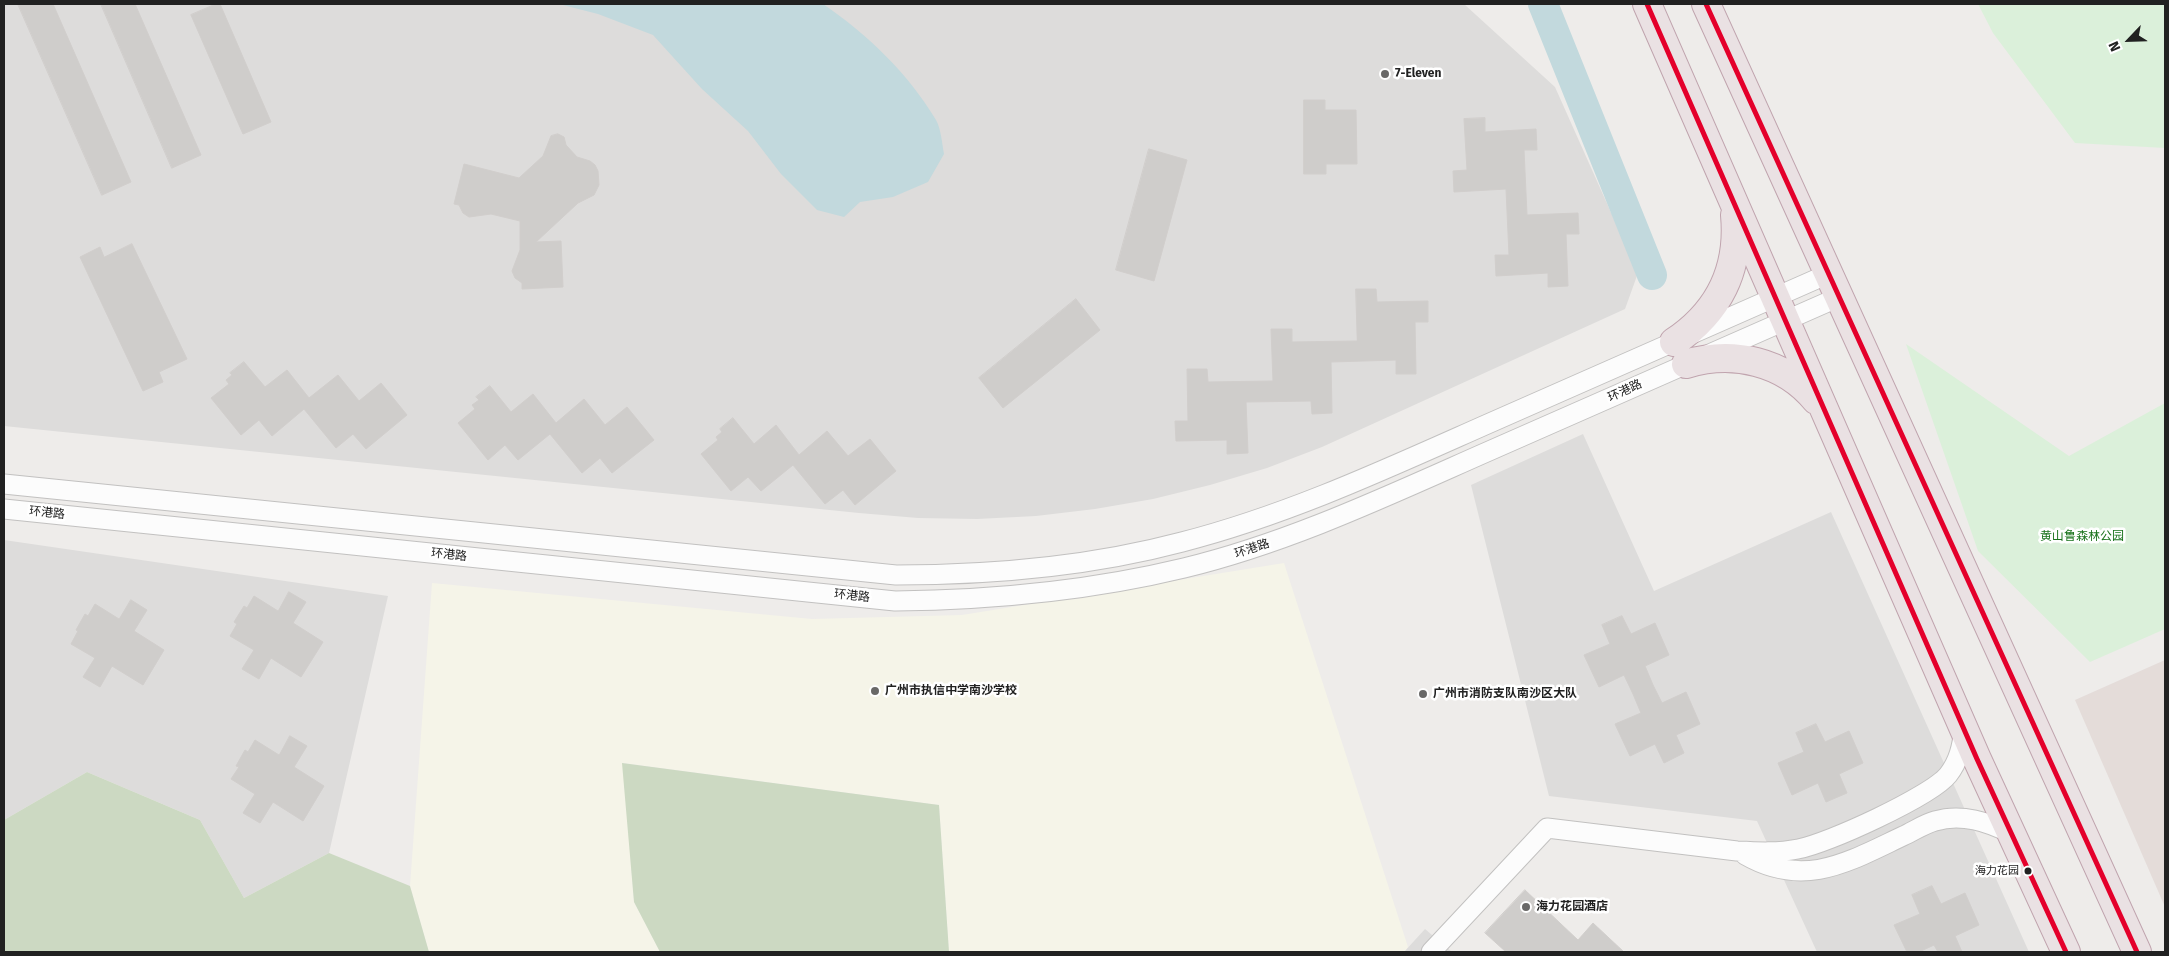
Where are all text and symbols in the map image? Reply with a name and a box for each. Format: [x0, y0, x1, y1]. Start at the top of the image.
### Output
north arrow [2104, 15, 2154, 65]
text: N [2105, 39, 2124, 54]
place label: 7-Eleven [1395, 67, 1441, 81]
marker: 7-Eleven [1379, 68, 1391, 80]
street label: 环港路 [1606, 377, 1644, 405]
street label: 环港路 [28, 504, 66, 522]
park label: 黄山鲁森林公园 [2040, 530, 2124, 544]
street label: 环港路 [1233, 537, 1271, 561]
street label: 环港路 [430, 546, 468, 564]
street label: 环港路 [833, 587, 871, 605]
place label: 广州市执信中学南沙学校 [885, 684, 1017, 698]
marker: 广州市执信中学南沙学校 [869, 685, 881, 697]
place label: 广州市消防支队南沙区大队 [1433, 687, 1577, 701]
marker: 广州市消防支队南沙区大队 [1417, 688, 1429, 700]
place label: 海力花园 [1975, 864, 2019, 878]
marker: 海力花园 [2023, 866, 2033, 876]
place label: 海力花园酒店 [1536, 900, 1608, 914]
marker: 海力花园酒店 [1520, 901, 1532, 913]

